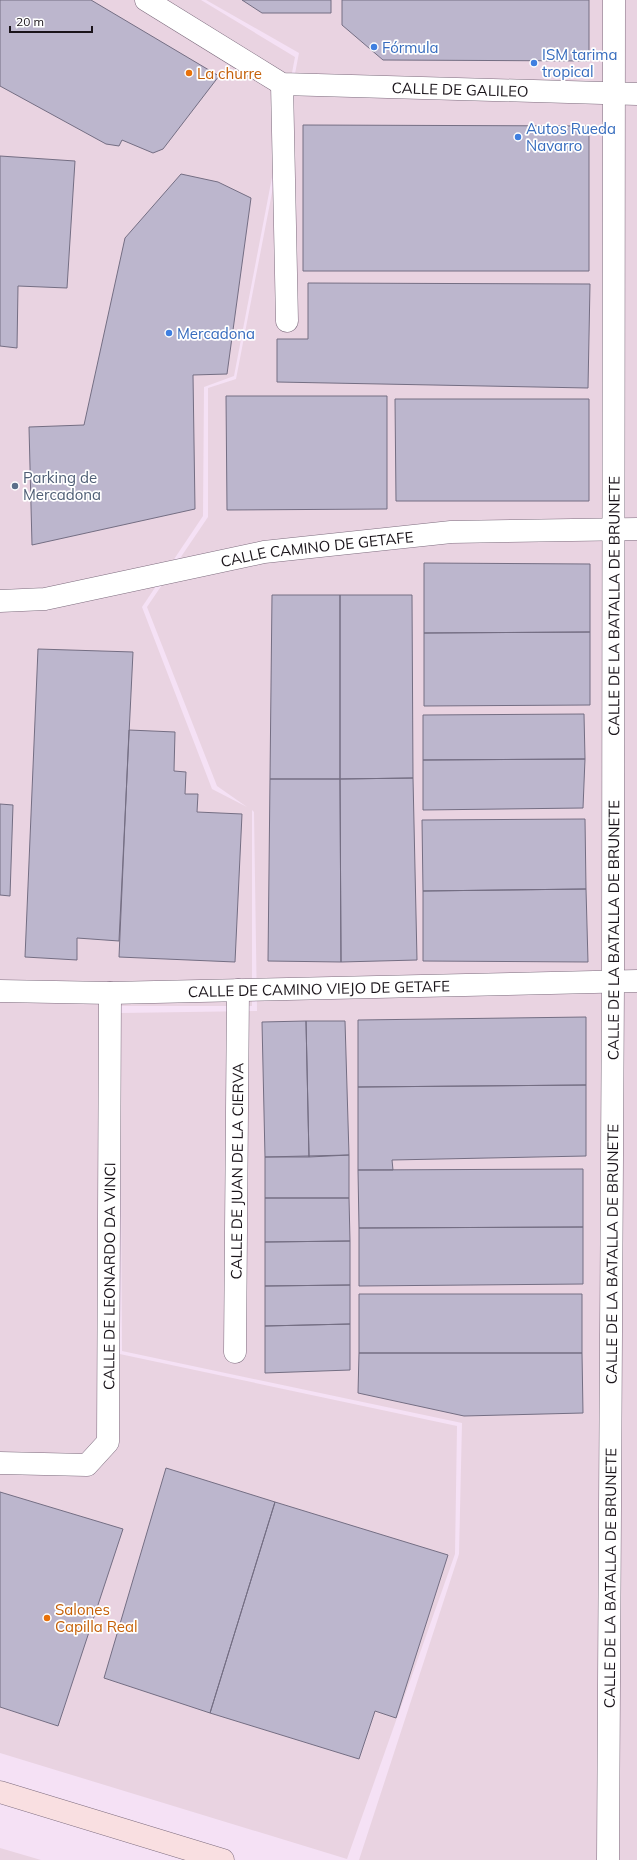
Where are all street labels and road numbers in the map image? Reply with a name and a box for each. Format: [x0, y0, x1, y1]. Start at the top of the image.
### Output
street label: CALLE DE GALILEO [391, 78, 529, 100]
street label: CALLE DE LA BATALLA DE BRUNETE [604, 476, 623, 736]
street label: CALLE CAMINO DE GETAFE [219, 527, 415, 571]
street label: CALLE DE LA BATALLA DE BRUNETE [603, 800, 623, 1060]
street label: CALLE DE CAMINO VIEJO DE GETAFE [188, 976, 450, 1001]
street label: CALLE DE JUAN DE LA CIERVA [226, 1063, 247, 1279]
street label: CALLE DE LA BATALLA DE BRUNETE [601, 1124, 622, 1384]
street label: CALLE DE LEONARDO DA VINCI [99, 1162, 119, 1390]
street label: CALLE DE LA BATALLA DE BRUNETE [599, 1448, 620, 1708]

